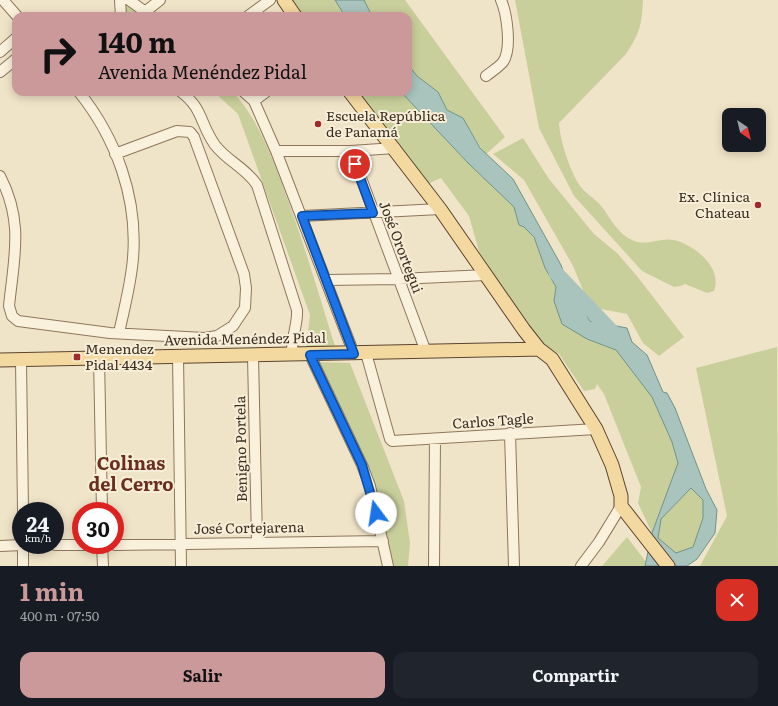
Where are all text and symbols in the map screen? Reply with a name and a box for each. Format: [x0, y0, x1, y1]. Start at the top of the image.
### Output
text: 140 m [98, 20, 176, 62]
icon: right [32, 28, 84, 80]
text: Avenida Menéndez Pidal [98, 58, 307, 85]
place label: Escuela República de Panamá [326, 105, 446, 141]
north arrow [722, 108, 766, 152]
map controls [722, 108, 766, 152]
marker: Escuela República de Panamá [313, 119, 323, 129]
pin [338, 147, 372, 181]
icon: arrive [344, 153, 366, 175]
place label: Ex. Clínica Chateau [678, 186, 750, 222]
street label: José Orortegui [375, 197, 429, 296]
marker: Ex. Clínica Chateau [753, 200, 763, 210]
street label: Avenida Menéndez Pidal [164, 327, 327, 349]
place label: Menendez Pidal 4434 [85, 338, 154, 374]
marker: Menendez Pidal 4434 [72, 352, 82, 362]
street label: Benigno Portela [229, 395, 251, 502]
street label: Carlos Tagle [452, 407, 534, 433]
district label: Colinas del Cerro [88, 449, 174, 497]
position arrow [355, 492, 397, 534]
speed limit sign: 30 [72, 502, 124, 554]
text: 24 [27, 508, 49, 538]
street label: José Cortejarena [193, 516, 305, 538]
text: km/h [25, 530, 51, 545]
text: 1 min [20, 573, 84, 608]
button: close [716, 579, 758, 621]
text: 400 m · 07:50 [20, 606, 99, 625]
button: Salir [20, 652, 385, 698]
button: Compartir [393, 652, 758, 698]

